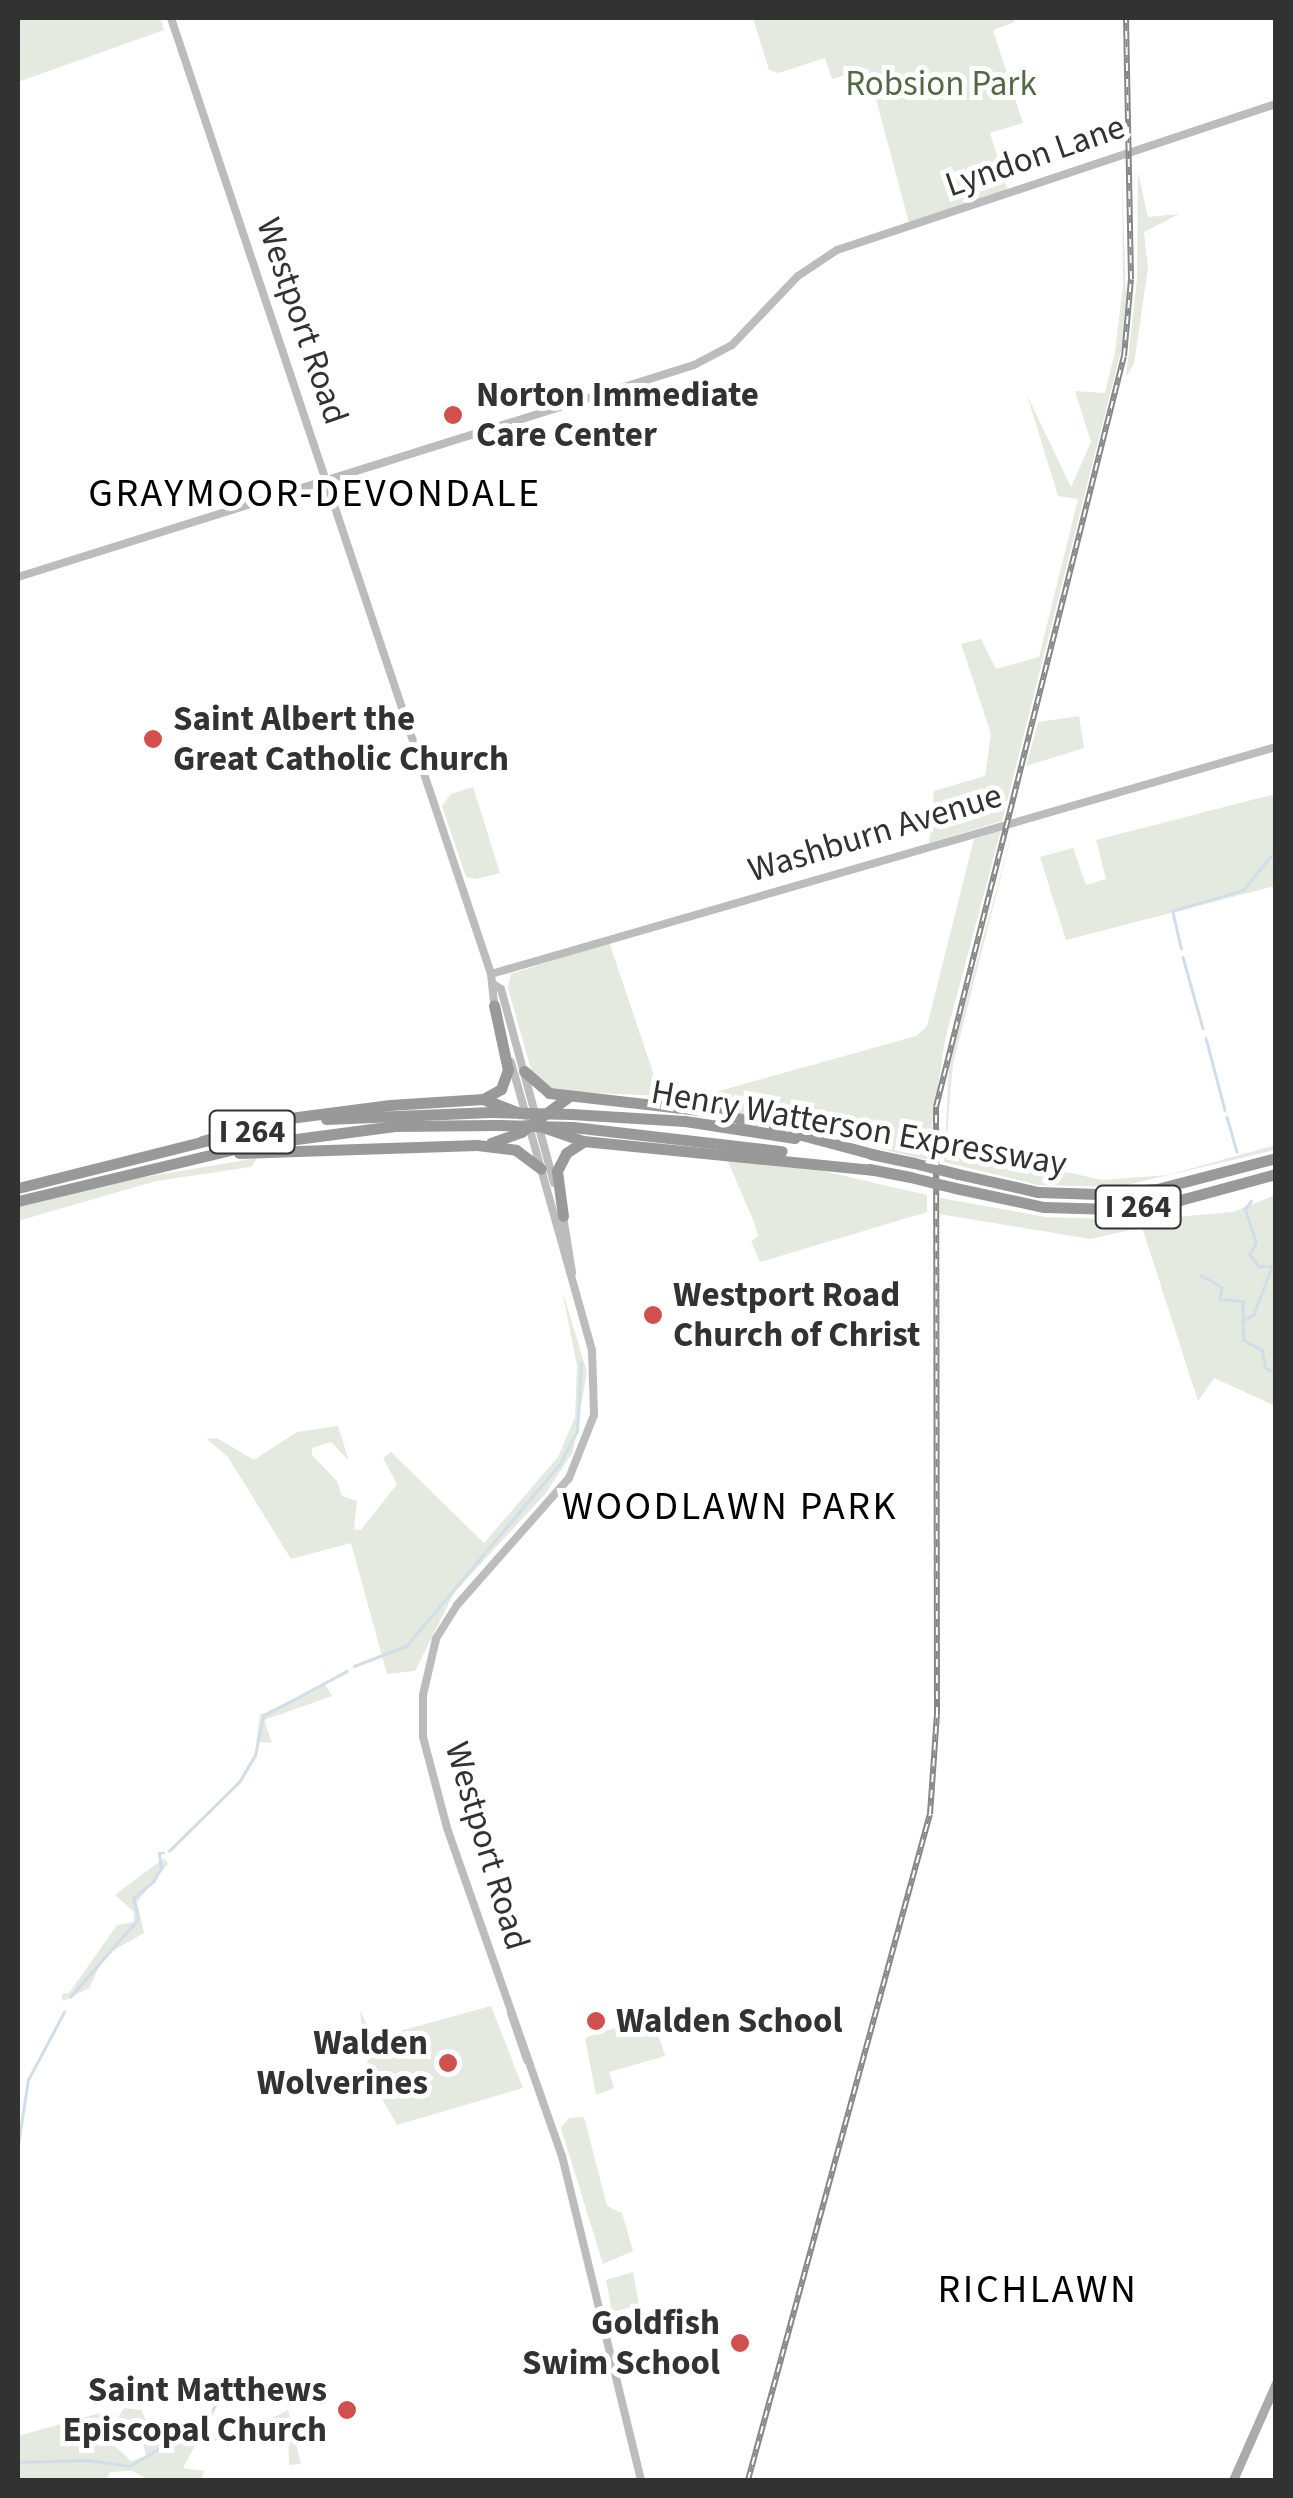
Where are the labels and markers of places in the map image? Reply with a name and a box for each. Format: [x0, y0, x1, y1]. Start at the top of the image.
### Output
place label: Norton Immediate Care Center [476, 374, 759, 456]
marker: Norton Immediate Care Center [440, 402, 466, 428]
place label: Saint Albert the Great Catholic Church [173, 698, 509, 780]
marker: Saint Albert the Great Catholic Church [142, 728, 164, 750]
place label: Westport Road Church of Christ [673, 1274, 921, 1356]
marker: Westport Road Church of Christ [642, 1304, 664, 1326]
place label: Walden School [616, 2000, 842, 2042]
marker: Walden School [585, 2010, 607, 2032]
place label: Walden Wolverines [257, 2022, 428, 2104]
marker: Walden Wolverines [437, 2052, 459, 2074]
place label: Goldfish Swim School [522, 2302, 720, 2384]
marker: Goldfish Swim School [729, 2332, 751, 2354]
place label: Saint Matthews Episcopal Church [62, 2369, 327, 2451]
marker: Saint Matthews Episcopal Church [336, 2399, 358, 2421]

